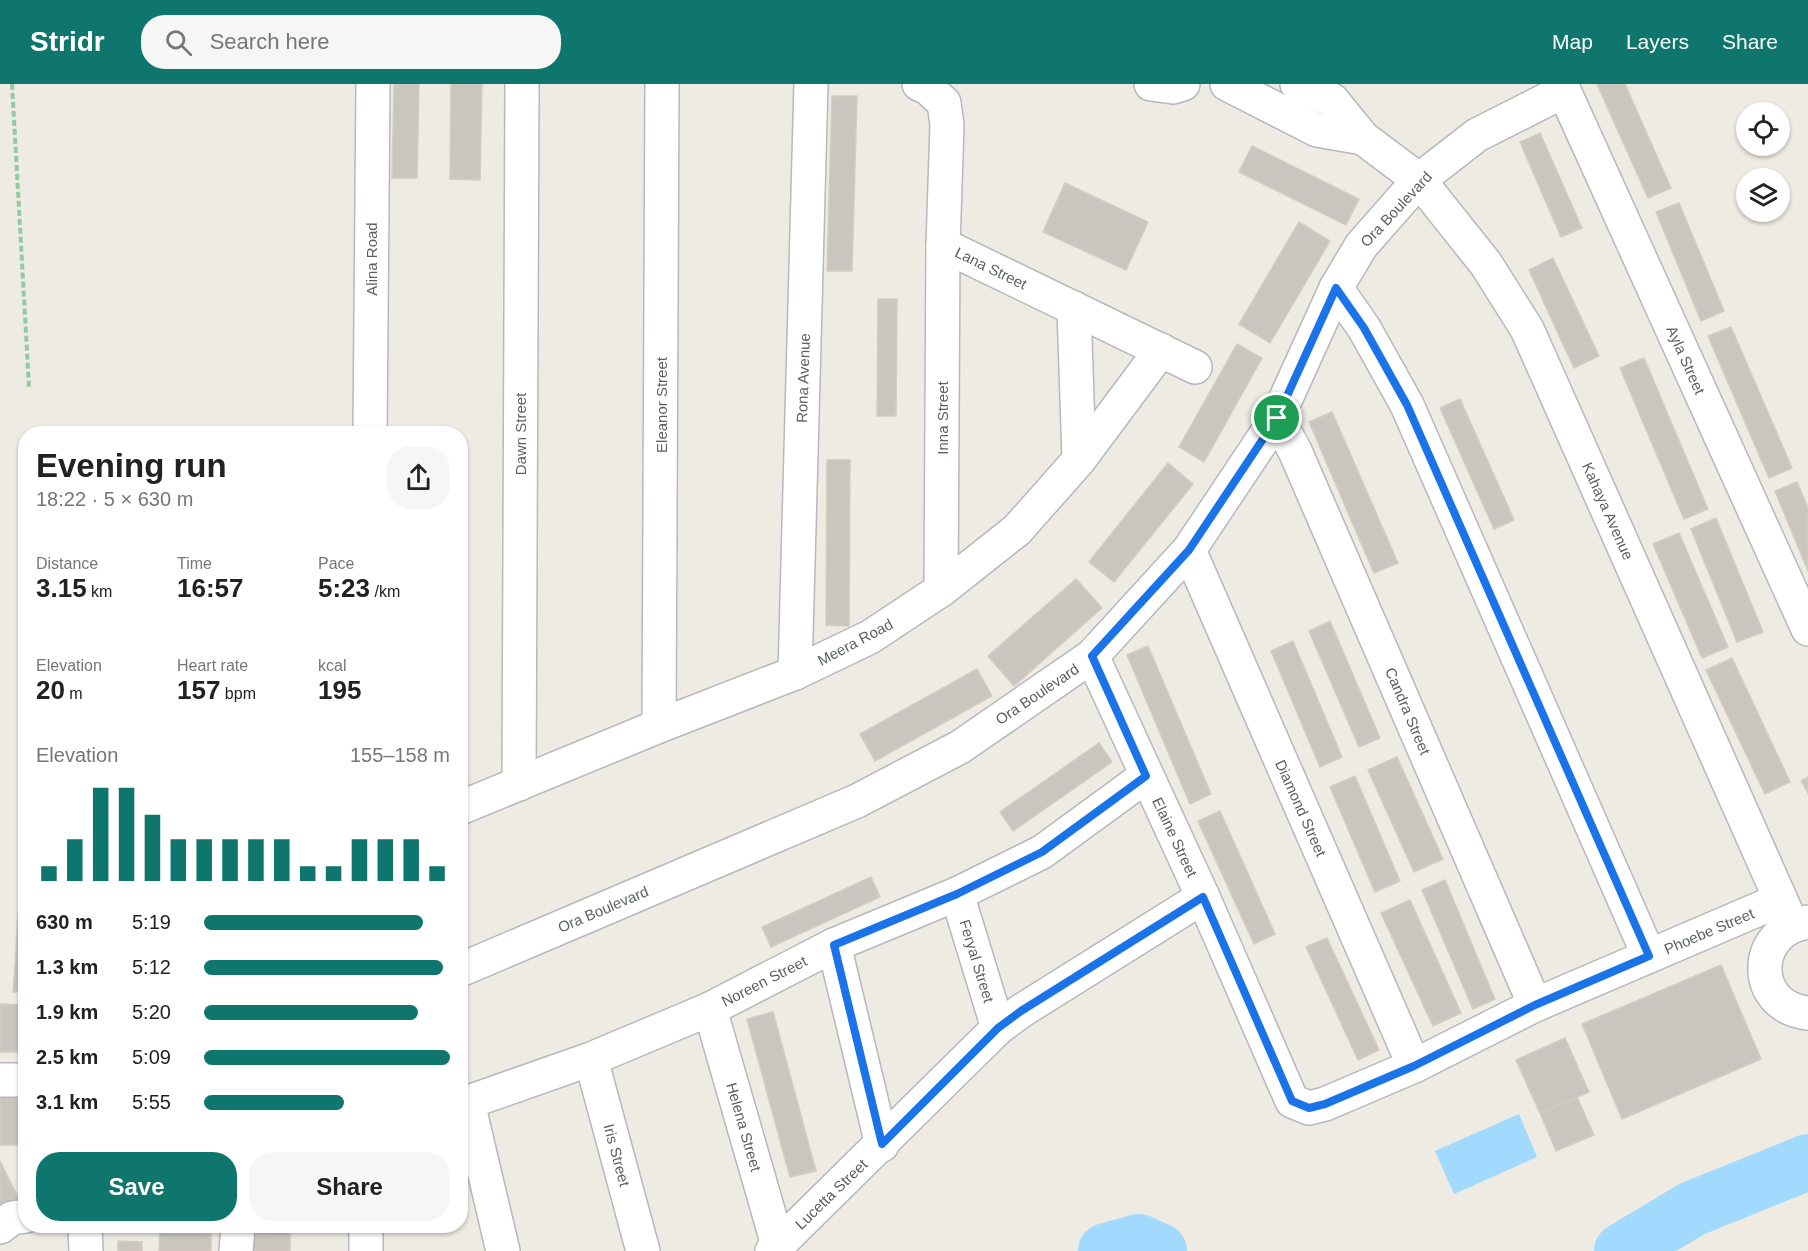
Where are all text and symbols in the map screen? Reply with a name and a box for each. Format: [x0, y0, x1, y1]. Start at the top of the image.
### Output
search box [141, 15, 561, 69]
text: Stridr [30, 26, 105, 57]
icon: search [162, 26, 195, 59]
text: Search here [210, 29, 330, 54]
text: Map [1552, 30, 1593, 53]
text: Layers [1626, 30, 1689, 53]
text: Share [1722, 30, 1778, 53]
map controls [1736, 102, 1790, 222]
button: locate [1736, 102, 1790, 156]
street label: Ora Boulevard [1357, 168, 1435, 250]
button: layers [1736, 168, 1790, 222]
street label: Alina Road [363, 222, 380, 296]
street label: Lana Street [952, 243, 1030, 293]
street label: Ayla Street [1663, 323, 1709, 398]
street label: Rona Avenue [793, 333, 813, 423]
street label: Eleanor Street [653, 356, 670, 453]
street label: Inna Street [934, 380, 951, 455]
street label: Dawn Street [512, 392, 529, 475]
pin [1251, 392, 1302, 443]
icon: arrive [1260, 401, 1293, 434]
button: share [387, 446, 450, 509]
text: Evening run [36, 447, 227, 484]
street label: Kahaya Avenue [1579, 460, 1637, 562]
text: 18:22 · 5 × 630 m [36, 488, 193, 510]
text: Distance [36, 555, 98, 572]
text: Time [177, 555, 212, 572]
text: Pace [318, 555, 354, 572]
text: 3.15 [36, 573, 87, 603]
text: 16:57 [177, 573, 244, 603]
text: 5:23 [318, 573, 370, 603]
text: km [87, 583, 112, 600]
text: /km [370, 583, 400, 600]
street label: Meera Road [815, 615, 895, 669]
text: Elevation [36, 657, 102, 674]
text: Heart rate [177, 657, 248, 674]
text: kcal [318, 657, 346, 674]
street label: Ora Boulevard [992, 660, 1082, 728]
street label: Candra Street [1382, 665, 1434, 758]
text: 20 [36, 675, 65, 705]
text: 157 [177, 675, 220, 705]
text: 195 [318, 675, 361, 705]
text: m [65, 685, 83, 702]
text: bpm [220, 685, 256, 702]
text: Elevation [36, 744, 118, 766]
text: 155–158 m [350, 744, 450, 766]
street label: Diamond Street [1272, 757, 1330, 860]
street label: Elaine Street [1149, 794, 1201, 880]
street label: Ora Boulevard [555, 882, 651, 936]
street label: Phoebe Street [1662, 904, 1757, 958]
text: 630 m [36, 911, 93, 933]
text: 5:19 [132, 911, 171, 933]
street label: Feryal Street [956, 917, 998, 1005]
street label: Noreen Street [719, 952, 810, 1010]
text: 1.3 km [36, 956, 98, 978]
text: 5:12 [132, 956, 171, 978]
text: 1.9 km [36, 1001, 98, 1023]
text: 5:20 [132, 1001, 171, 1023]
text: 2.5 km [36, 1046, 98, 1068]
text: 5:09 [132, 1046, 171, 1068]
street label: Helena Street [723, 1081, 765, 1174]
text: 3.1 km [36, 1091, 98, 1113]
text: 5:55 [132, 1091, 171, 1113]
street label: Iris Street [600, 1122, 634, 1189]
button: Save [36, 1152, 237, 1221]
button: Share [249, 1152, 450, 1221]
street label: Lucetta Street [791, 1155, 871, 1233]

